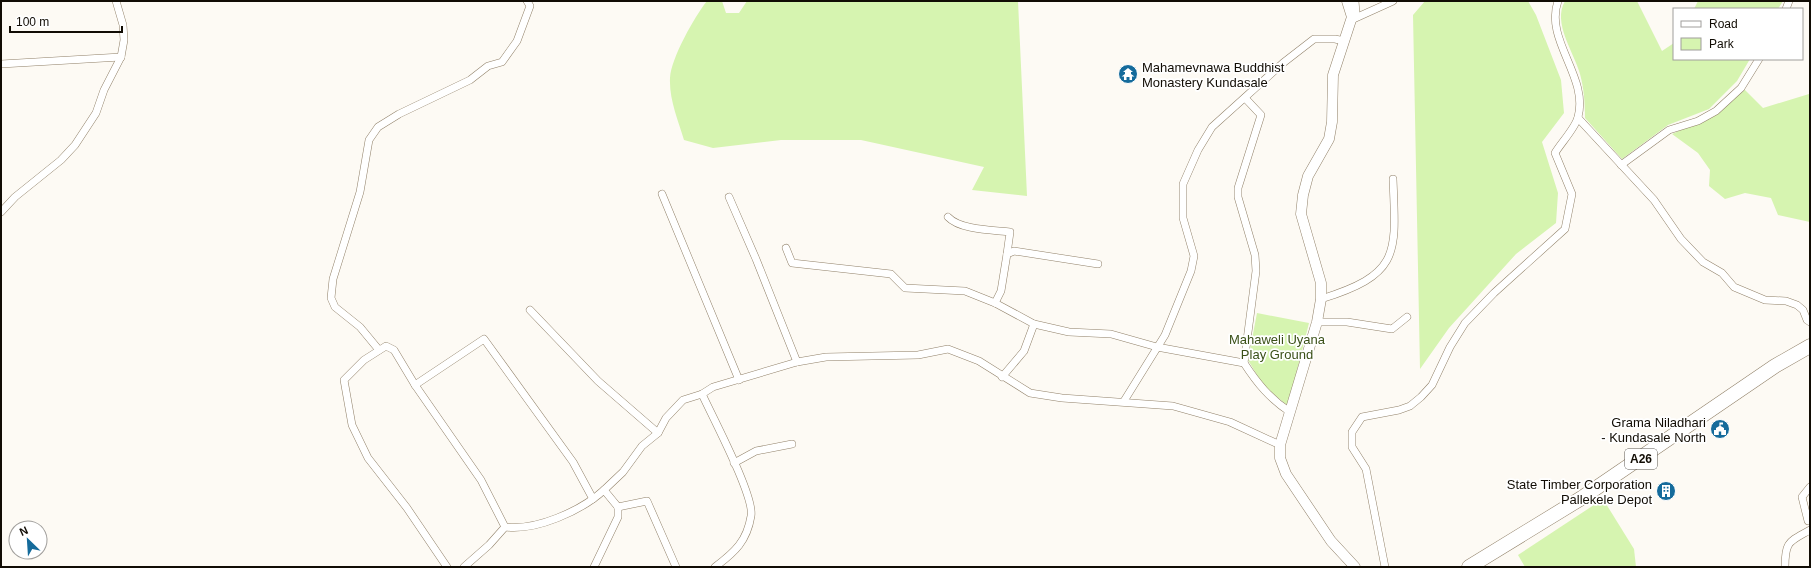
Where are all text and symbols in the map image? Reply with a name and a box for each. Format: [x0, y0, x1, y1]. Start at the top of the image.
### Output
scale bar [10, 8, 122, 34]
legend [1673, 8, 1803, 60]
text: 100 m [16, 15, 49, 29]
text: Road [1709, 17, 1738, 31]
text: Park [1709, 37, 1735, 51]
place label: Mahamevnawa Buddhist Monastery Kundasale [1142, 60, 1285, 90]
temple icon: Mahamevnawa Buddhist Monastery Kundasale [1117, 63, 1139, 85]
park label: Mahaweli Uyana Play Ground [1229, 332, 1326, 362]
place label: Grama Niladhari - Kundasale North [1601, 415, 1706, 445]
public building icon: Grama Niladhari - Kundasale North [1709, 418, 1731, 440]
road number: A26 [1625, 449, 1657, 469]
place label: State Timber Corporation Pallekele Depot [1507, 477, 1652, 507]
building icon: State Timber Corporation Pallekele Depot [1655, 480, 1677, 502]
north arrow [8, 520, 48, 560]
text: N [18, 524, 30, 538]

